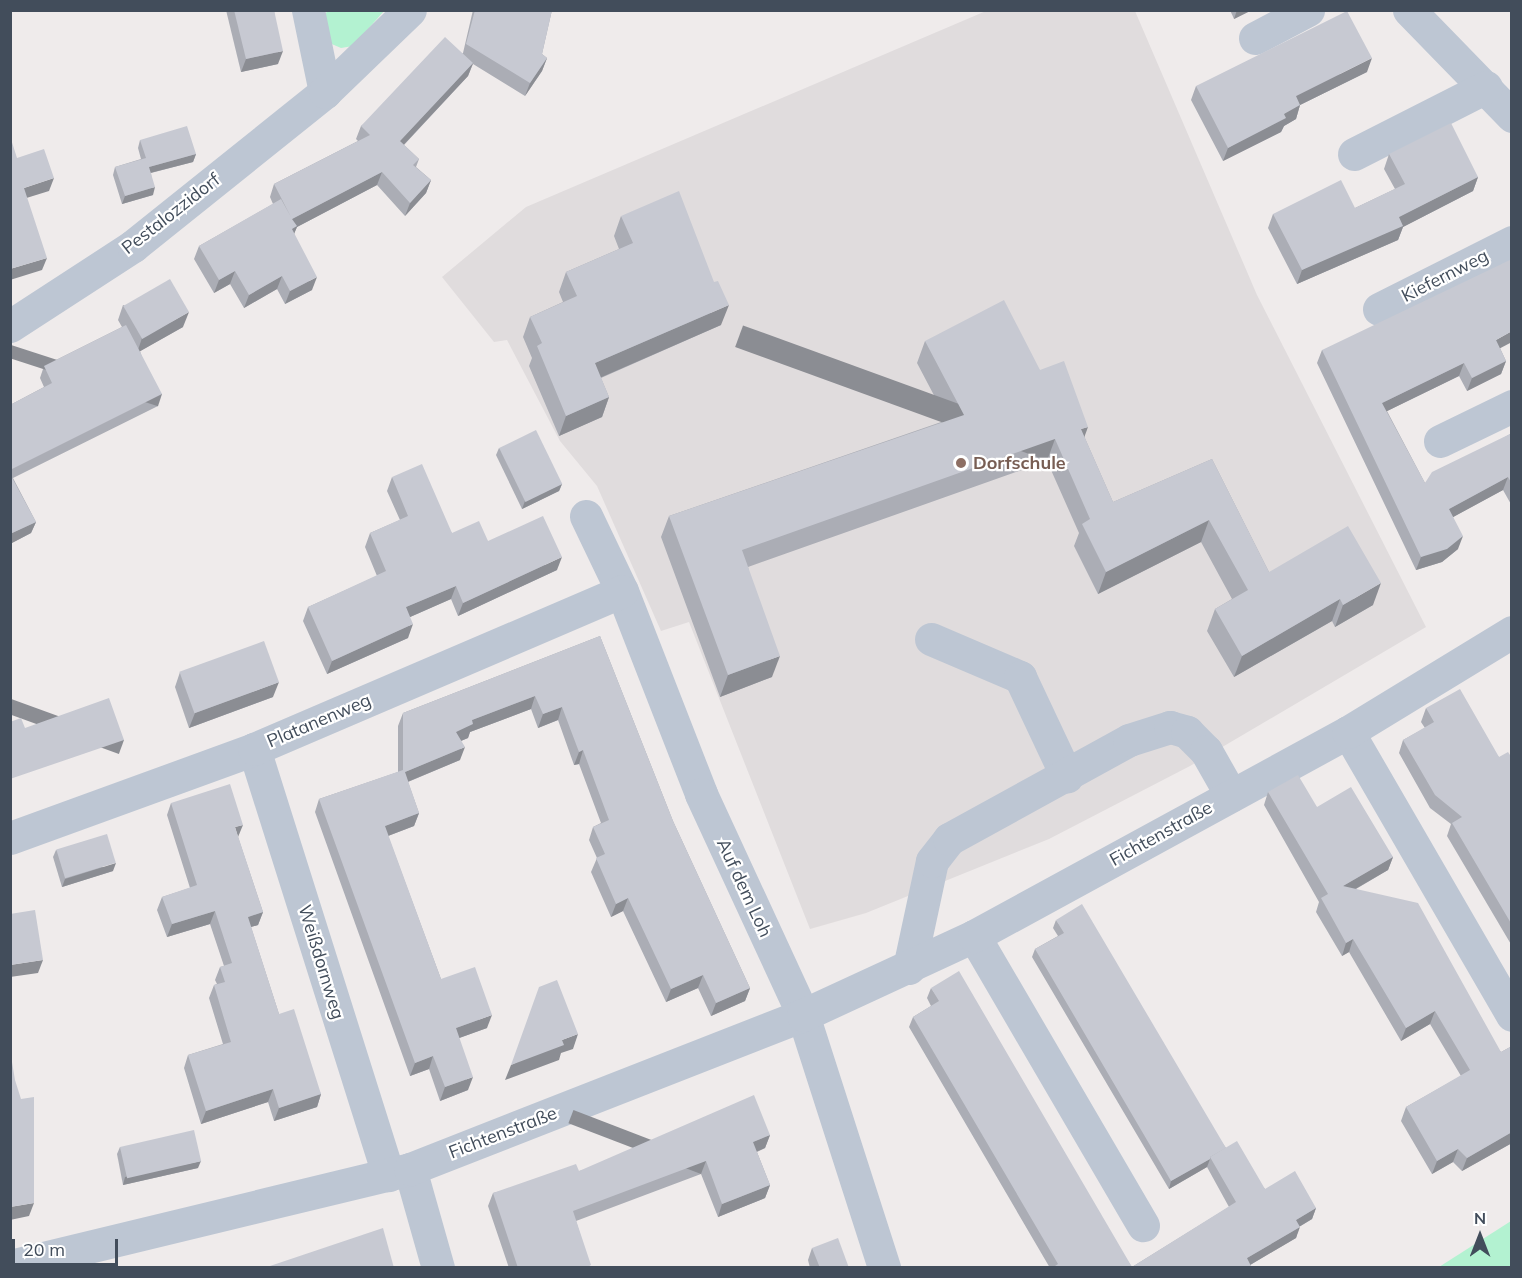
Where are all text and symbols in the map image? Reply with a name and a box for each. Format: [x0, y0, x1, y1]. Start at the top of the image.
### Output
street label: Pestalozzidorf [118, 169, 224, 259]
street label: Kiefernweg [1398, 245, 1492, 307]
place label: Dorfschule [973, 452, 1066, 474]
marker: Dorfschule [954, 456, 968, 470]
street label: Platanenweg [264, 689, 374, 753]
street label: Fichtenstraße [1106, 797, 1216, 871]
street label: Auf dem Loh [712, 835, 776, 941]
street label: Weißdornweg [293, 902, 349, 1022]
street label: Fichtenstraße [446, 1102, 560, 1164]
north arrow [1450, 1206, 1510, 1266]
text: N [1474, 1208, 1486, 1228]
scale bar [15, 1227, 122, 1265]
text: 20 m [23, 1238, 65, 1261]

